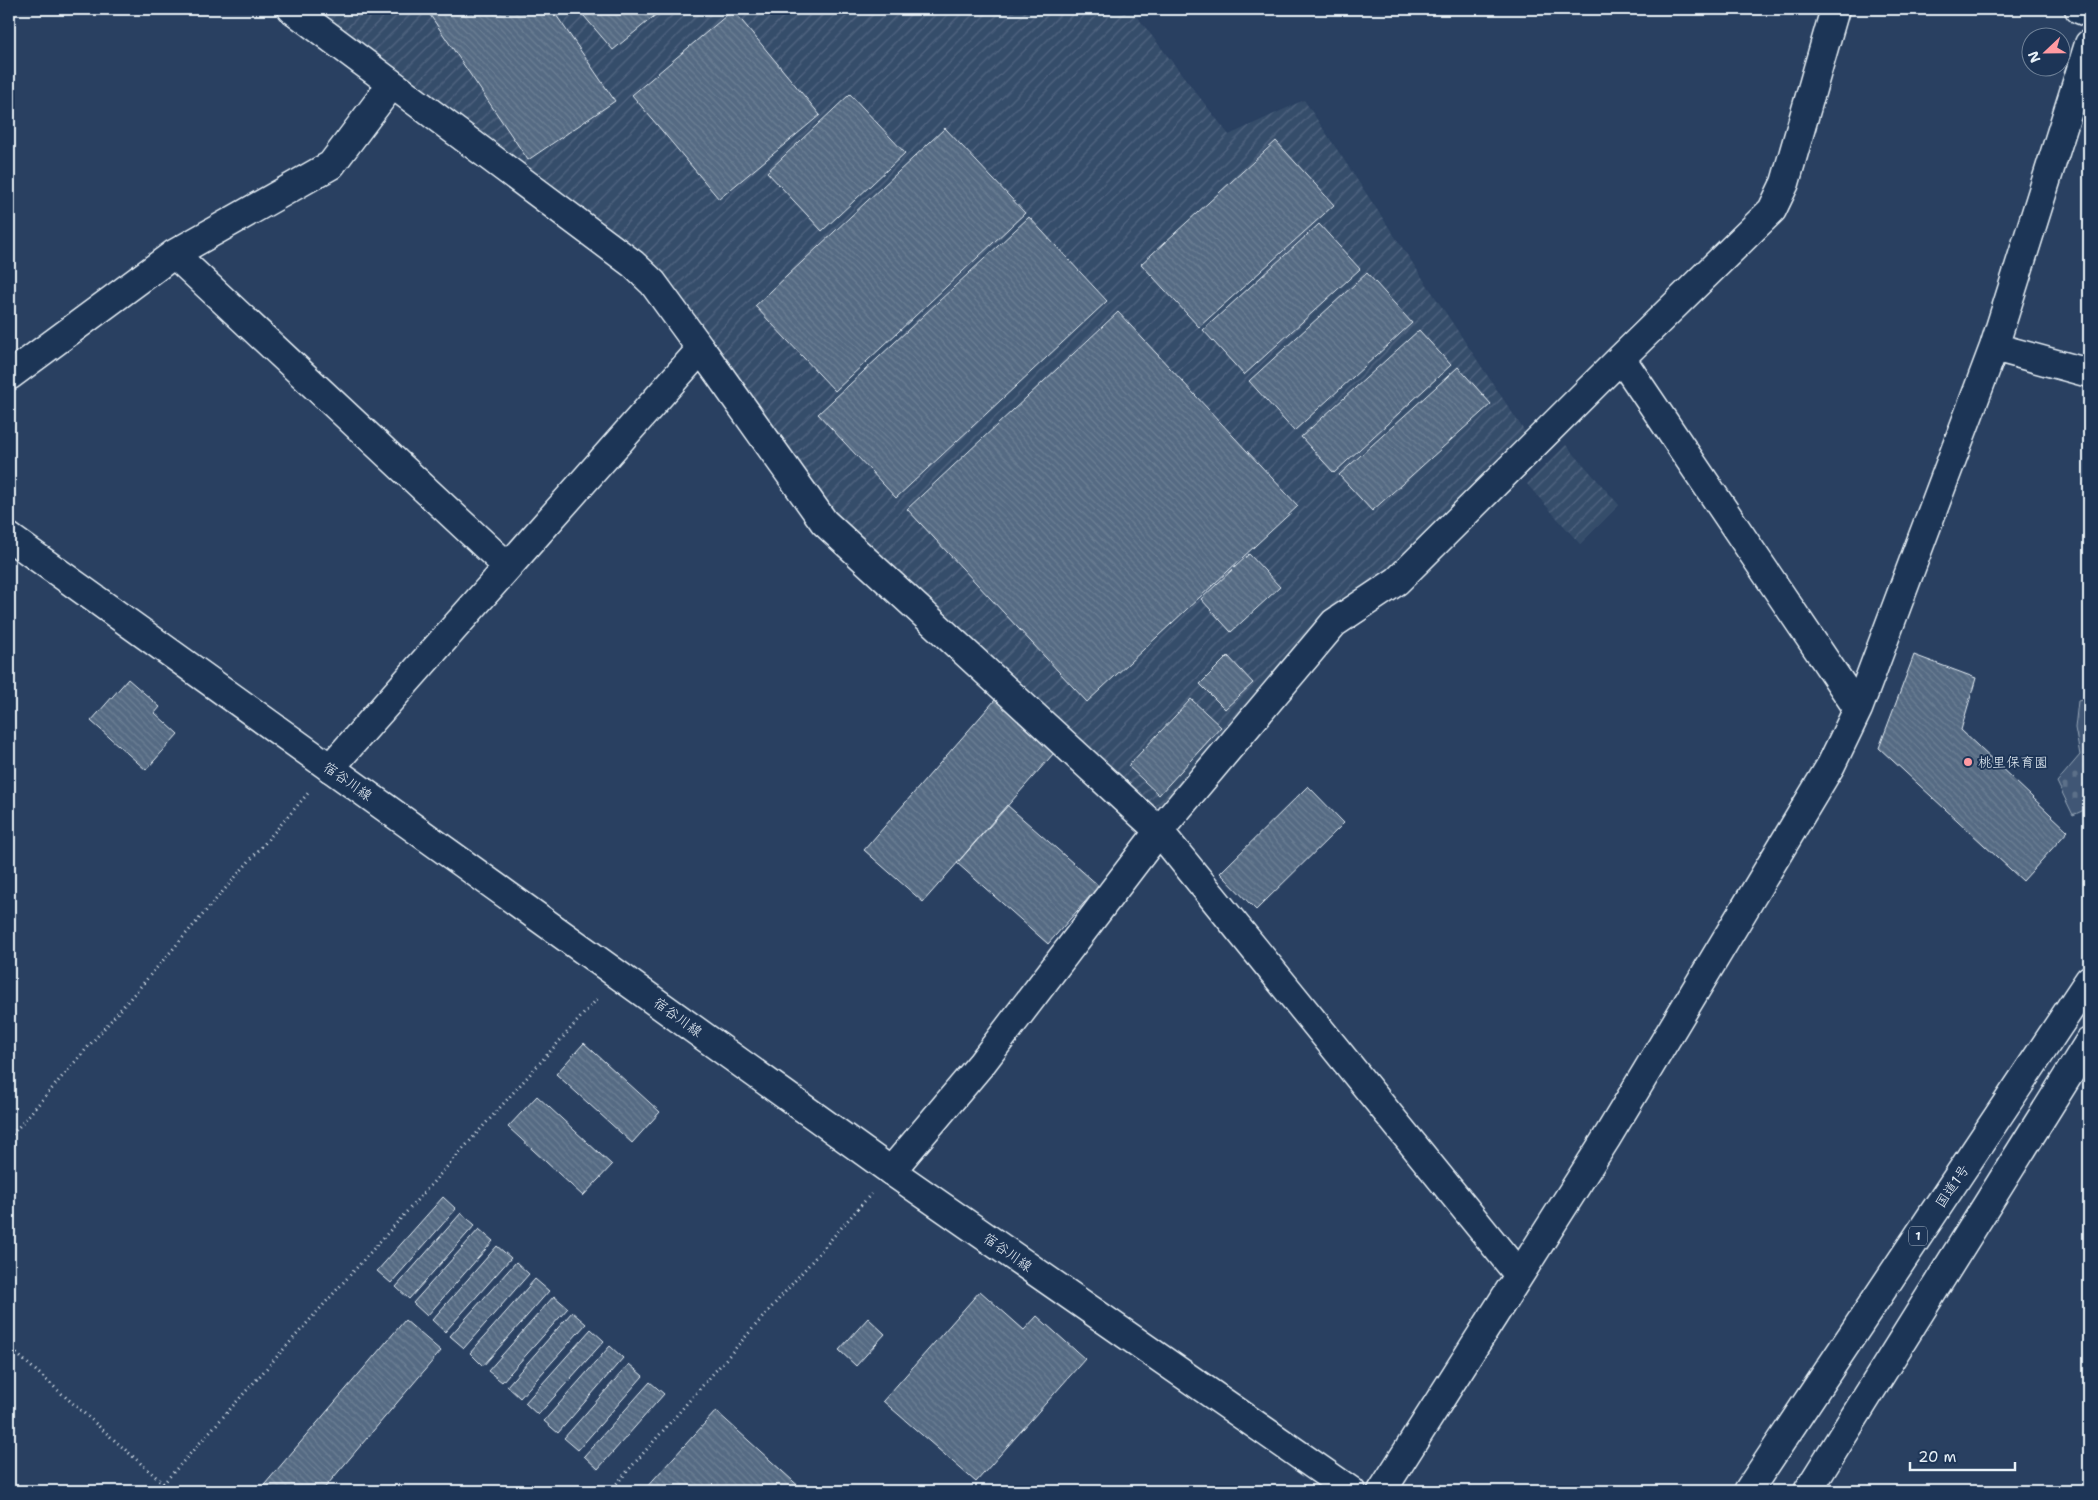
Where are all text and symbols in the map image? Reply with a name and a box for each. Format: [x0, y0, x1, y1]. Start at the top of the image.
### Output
north arrow [2020, 28, 2070, 78]
text: N [2024, 48, 2044, 65]
place label: 桃里保育園 [1978, 753, 2048, 771]
marker: 桃里保育園 [1962, 756, 1974, 768]
street label: 宿谷川線 [320, 758, 376, 804]
street label: 宿谷川線 [650, 993, 706, 1041]
street label: 国道1号 [1931, 1161, 1973, 1211]
road number: 1 [1909, 1226, 1927, 1246]
street label: 宿谷川線 [980, 1229, 1036, 1275]
scale bar [1910, 1440, 2016, 1472]
text: 20 m [1918, 1447, 1957, 1467]

